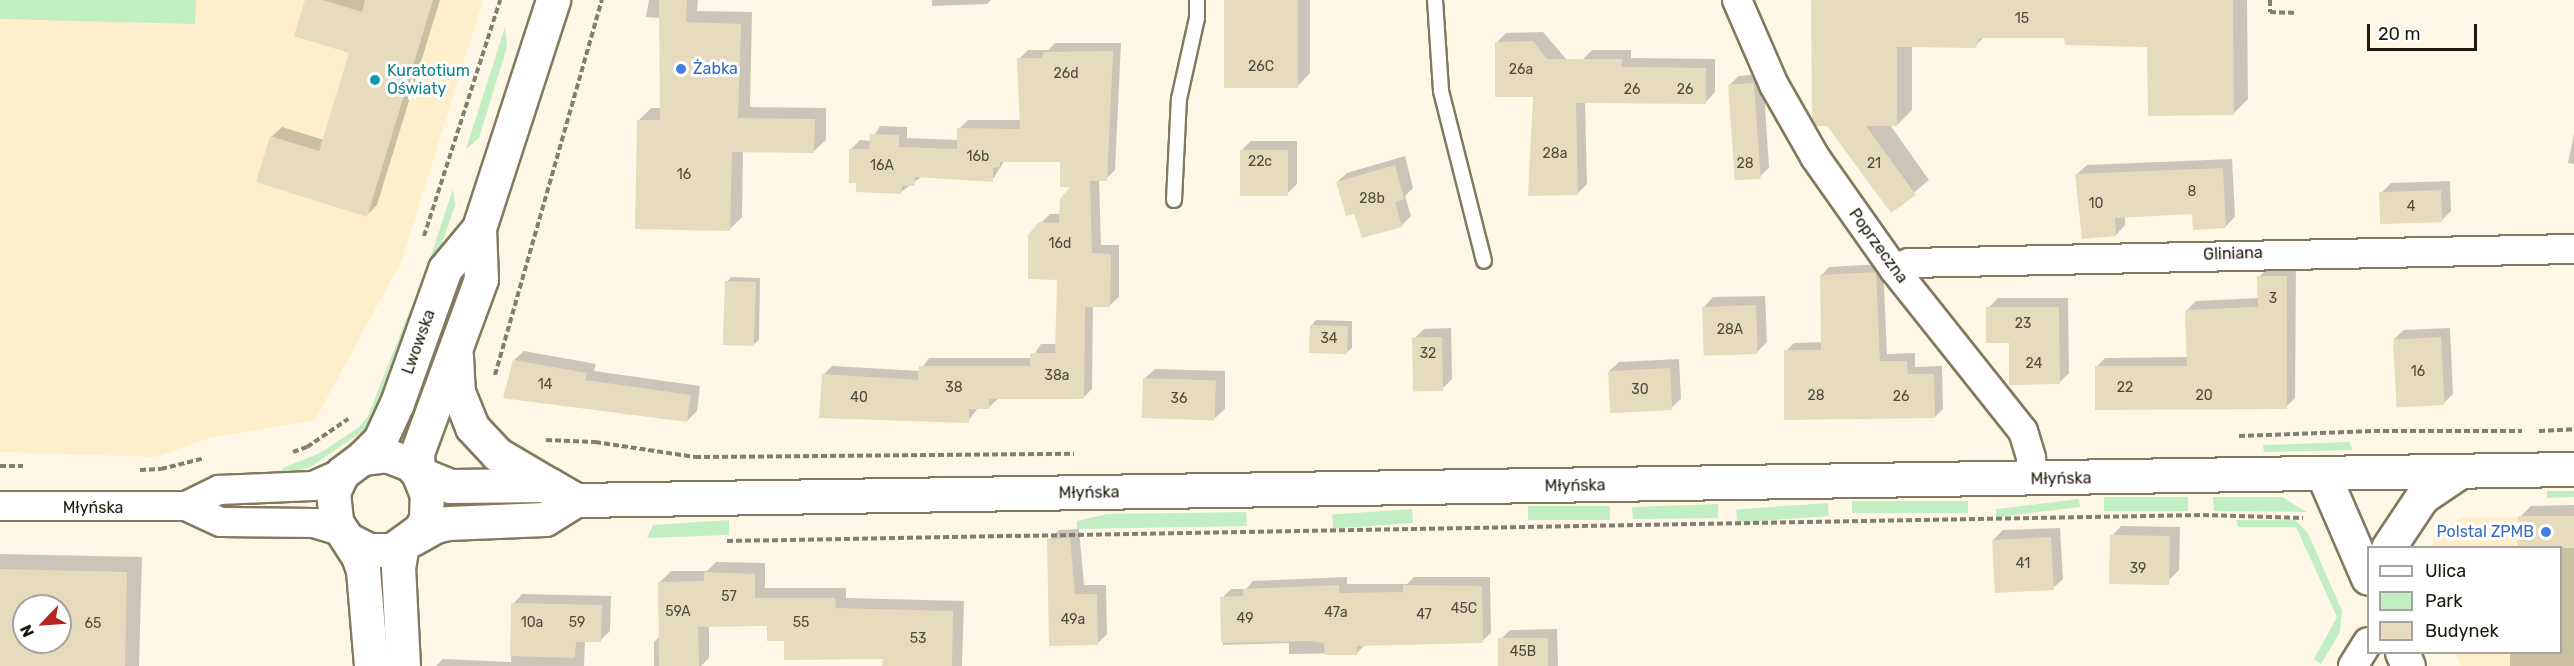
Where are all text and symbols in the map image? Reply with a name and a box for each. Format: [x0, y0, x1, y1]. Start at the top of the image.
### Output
house number: 15 [2015, 11, 2029, 27]
scale bar [2370, 12, 2480, 50]
text: 20 m [2378, 23, 2420, 45]
place label: Żabka [693, 59, 738, 79]
house number: 26C [1248, 59, 1274, 75]
place label: Kuratotium Oświaty [387, 61, 470, 99]
marker: Żabka [674, 62, 688, 76]
house number: 26a [1509, 62, 1533, 78]
house number: 26d [1054, 66, 1078, 82]
marker: Kuratotium Oświaty [368, 73, 382, 87]
house number: 26 [1624, 82, 1640, 98]
house number: 26 [1677, 82, 1693, 98]
house number: 28a [1543, 146, 1567, 162]
house number: 16b [967, 149, 989, 165]
house number: 22c [1248, 154, 1272, 170]
house number: 28 [1736, 156, 1754, 172]
house number: 21 [1867, 156, 1881, 172]
house number: 16A [870, 158, 894, 174]
house number: 16 [677, 167, 691, 183]
house number: 8 [2188, 184, 2196, 200]
house number: 28b [1359, 191, 1385, 207]
house number: 10 [2089, 196, 2103, 212]
house number: 4 [2407, 199, 2415, 215]
street label: Poprzeczna [1845, 205, 1911, 287]
house number: 16d [1049, 236, 1071, 252]
street label: Gliniana [2203, 243, 2263, 265]
house number: 3 [2269, 291, 2277, 307]
street label: Lwowska [398, 307, 440, 377]
house number: 23 [2015, 316, 2031, 332]
house number: 28A [1717, 322, 1743, 338]
house number: 34 [1320, 331, 1338, 347]
house number: 32 [1420, 346, 1436, 362]
house number: 24 [2026, 356, 2042, 372]
house number: 16 [2411, 364, 2425, 380]
house number: 38a [1044, 368, 1070, 384]
house number: 14 [538, 377, 552, 393]
house number: 38 [945, 380, 963, 396]
house number: 22 [2117, 380, 2133, 396]
house number: 30 [1631, 382, 1649, 398]
house number: 28 [1807, 388, 1825, 404]
house number: 20 [2195, 388, 2213, 404]
house number: 26 [1893, 389, 1909, 405]
house number: 40 [850, 390, 868, 406]
house number: 36 [1171, 391, 1187, 407]
street label: Młyńska [2030, 469, 2092, 489]
street label: Młyńska [1544, 476, 1606, 496]
street label: Młyńska [1058, 483, 1120, 503]
street label: Młyńska [63, 498, 123, 518]
place label: Polstal ZPMB [2436, 522, 2534, 542]
marker: Polstal ZPMB [2539, 525, 2553, 539]
legend [2367, 546, 2562, 654]
house number: 41 [2016, 556, 2030, 572]
text: Ulica [2425, 560, 2466, 582]
house number: 39 [2130, 561, 2146, 577]
house number: 57 [721, 589, 737, 605]
text: Park [2425, 590, 2462, 612]
north arrow [12, 594, 72, 654]
house number: 45C [1451, 601, 1477, 617]
house number: 59A [665, 604, 691, 620]
house number: 47a [1324, 605, 1348, 621]
house number: 47 [1416, 607, 1432, 623]
house number: 49 [1237, 611, 1253, 627]
house number: 49a [1061, 612, 1085, 628]
house number: 10a [521, 615, 543, 631]
house number: 59 [569, 615, 585, 631]
house number: 55 [793, 615, 809, 631]
house number: 65 [85, 616, 101, 632]
text: Budynek [2425, 620, 2499, 642]
text: N [16, 622, 38, 640]
house number: 53 [910, 631, 926, 647]
house number: 45B [1510, 644, 1536, 660]

